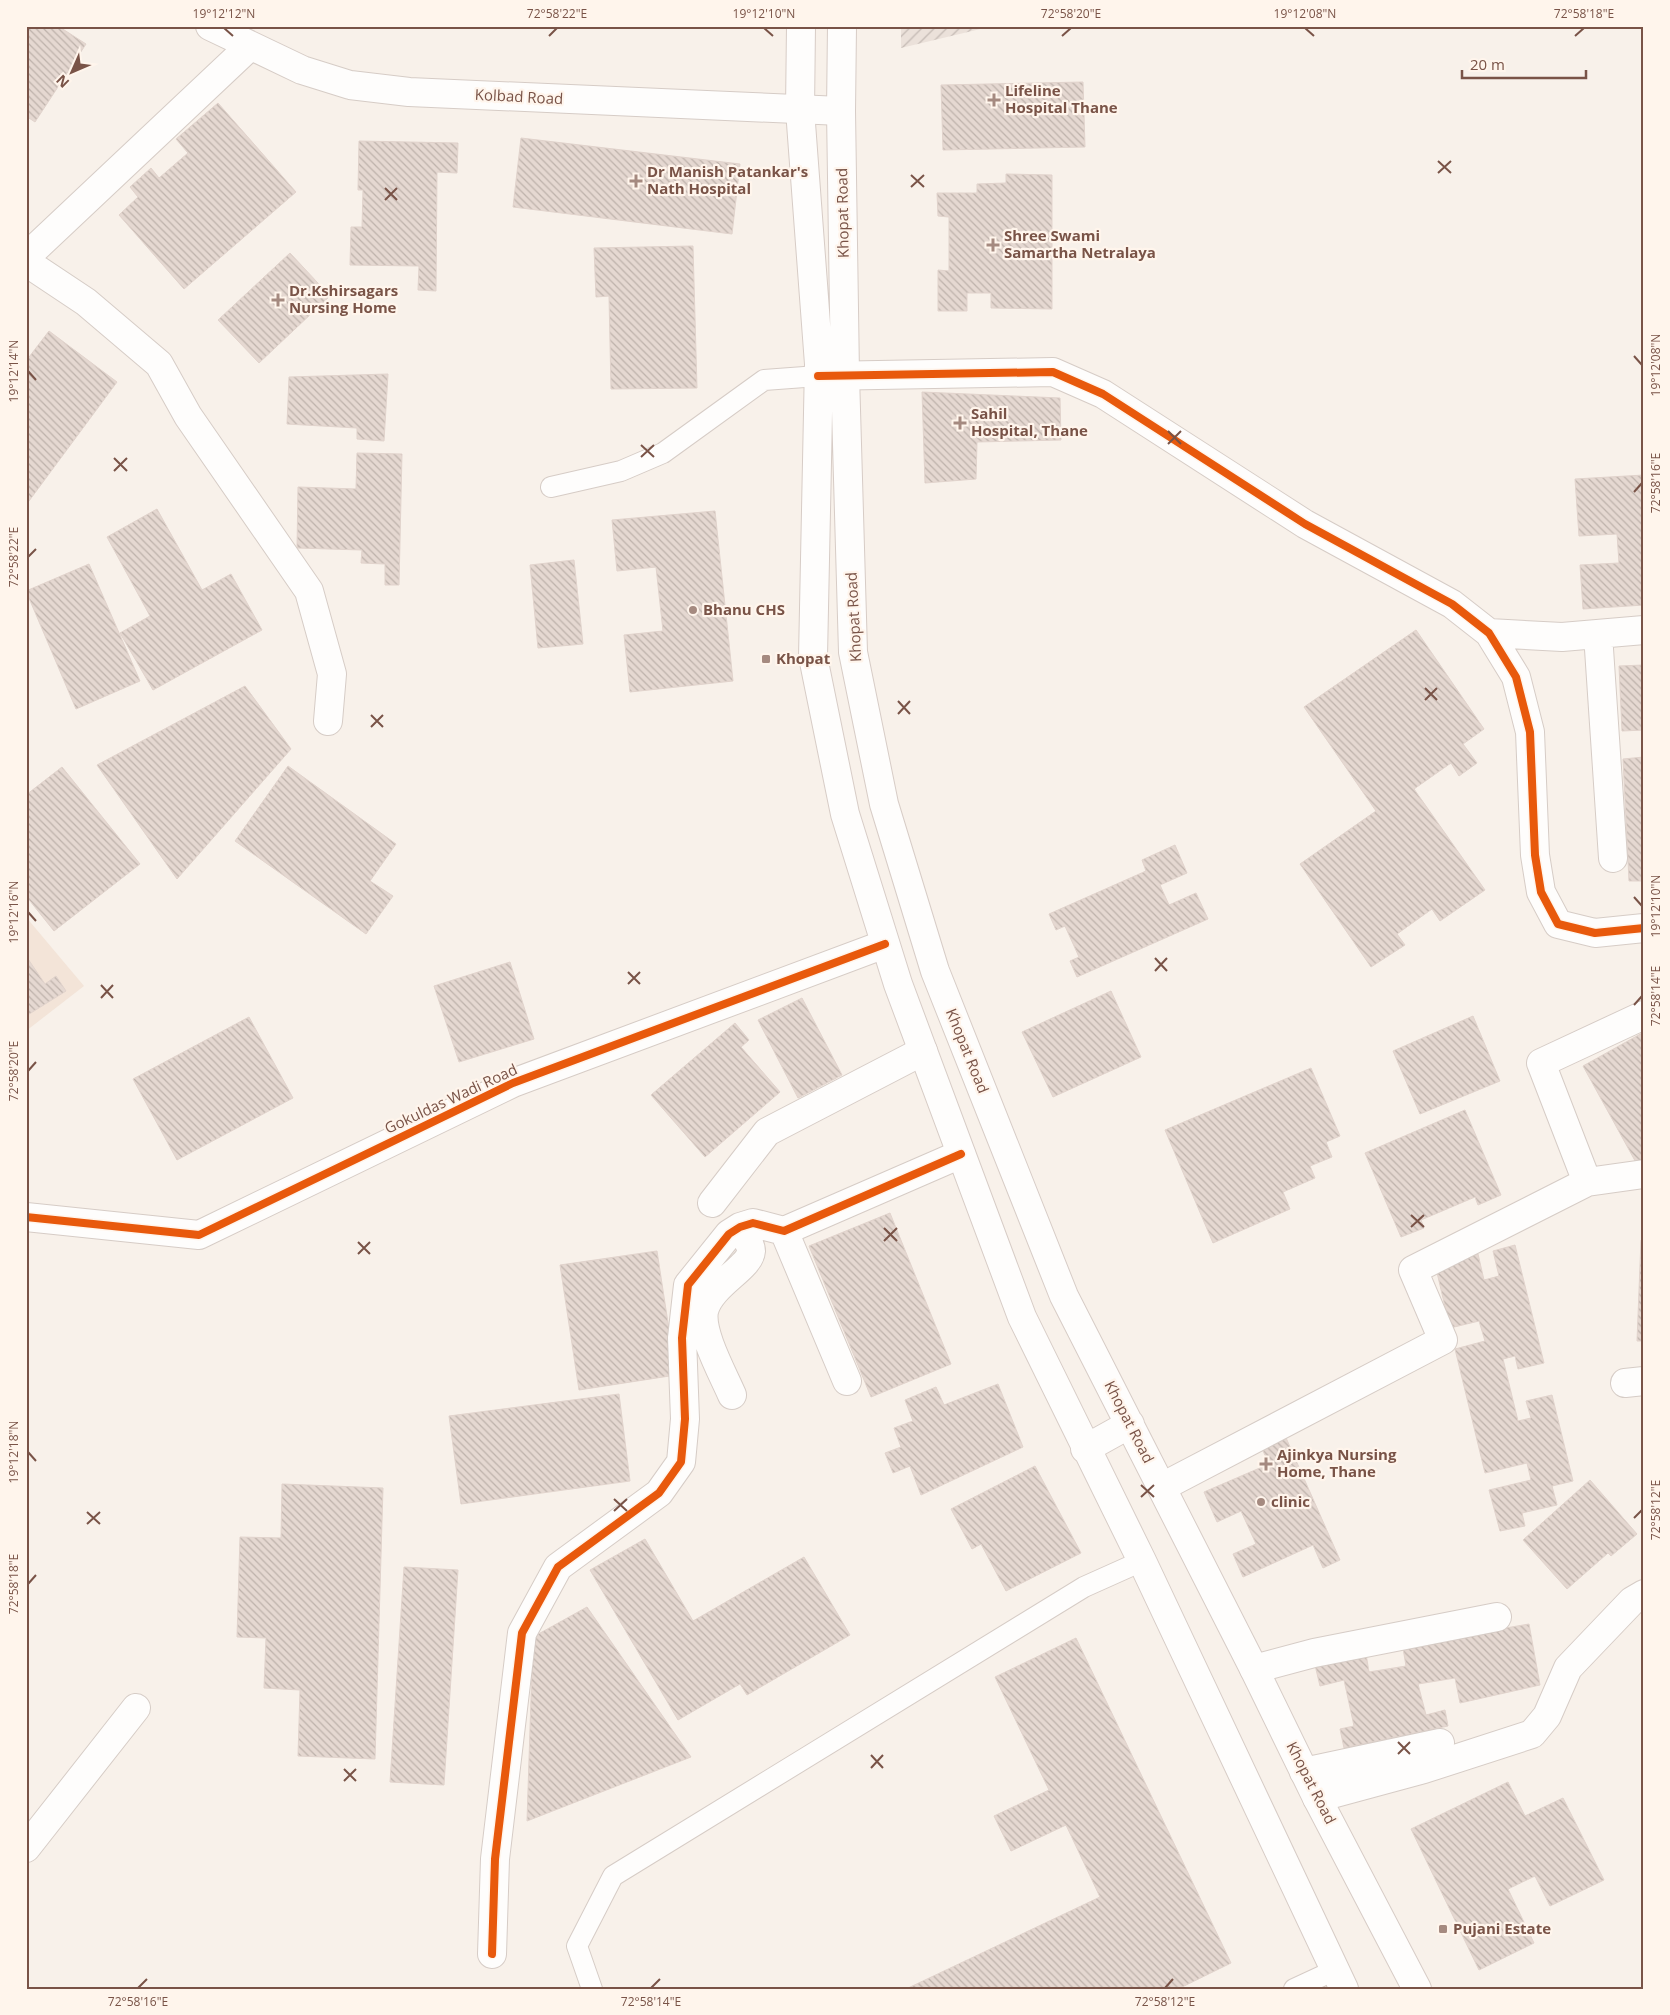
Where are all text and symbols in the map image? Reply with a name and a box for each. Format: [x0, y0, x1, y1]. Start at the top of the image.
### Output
text: 19°12'12"N [193, 5, 255, 22]
text: 72°58'22"E [527, 5, 587, 22]
text: 19°12'10"N [733, 5, 795, 22]
text: 72°58'20"E [1041, 5, 1101, 22]
text: 19°12'08"N [1274, 5, 1336, 22]
text: 72°58'18"E [1554, 5, 1614, 22]
north arrow [48, 48, 98, 98]
scale bar [1462, 48, 1586, 80]
text: 20 m [1470, 54, 1505, 74]
text: N [52, 71, 73, 92]
place label: Lifeline Hospital Thane [1005, 80, 1118, 117]
street label: Kolbad Road [474, 84, 564, 108]
marker: Lifeline Hospital Thane [987, 93, 1001, 107]
place label: Dr Manish Patankar's Nath Hospital [647, 161, 808, 198]
street label: Khopat Road [831, 168, 853, 258]
marker: Dr Manish Patankar's Nath Hospital [629, 174, 643, 188]
place label: Shree Swami Samartha Netralaya [1004, 225, 1156, 262]
marker: Shree Swami Samartha Netralaya [986, 238, 1000, 252]
place label: Dr.Kshirsagars Nursing Home [289, 280, 398, 317]
marker: Dr.Kshirsagars Nursing Home [271, 293, 285, 307]
text: 19°12'08"N [1647, 334, 1664, 396]
text: 19°12'14"N [5, 340, 22, 402]
place label: Sahil Hospital, Thane [971, 403, 1088, 440]
marker: Sahil Hospital, Thane [953, 416, 967, 430]
text: 72°58'16"E [1647, 453, 1664, 513]
text: 72°58'22"E [5, 527, 22, 587]
street label: Khopat Road [841, 572, 865, 662]
place label: Bhanu CHS [703, 599, 785, 619]
marker: Bhanu CHS [687, 604, 699, 616]
place label: Khopat [776, 648, 831, 668]
marker: Khopat [760, 653, 772, 665]
text: 19°12'10"N [1647, 875, 1664, 937]
text: 19°12'16"N [5, 881, 22, 943]
text: 72°58'14"E [1647, 966, 1664, 1026]
street label: Khopat Road [942, 1005, 994, 1096]
text: 72°58'20"E [5, 1041, 22, 1101]
street label: Gokuldas Wadi Road [381, 1059, 520, 1138]
street label: Khopat Road [1101, 1377, 1159, 1466]
text: 19°12'18"N [5, 1421, 22, 1483]
place label: Ajinkya Nursing Home, Thane [1277, 1444, 1397, 1481]
marker: Ajinkya Nursing Home, Thane [1259, 1457, 1273, 1471]
text: 72°58'12"E [1647, 1480, 1664, 1540]
place label: clinic [1271, 1491, 1310, 1511]
marker: clinic [1255, 1496, 1267, 1508]
text: 72°58'18"E [5, 1554, 22, 1614]
street label: Khopat Road [1283, 1738, 1341, 1827]
place label: Pujani Estate [1453, 1918, 1551, 1938]
marker: Pujani Estate [1437, 1923, 1449, 1935]
text: 72°58'16"E [108, 1993, 168, 2010]
text: 72°58'14"E [621, 1993, 681, 2010]
text: 72°58'12"E [1135, 1993, 1195, 2010]

